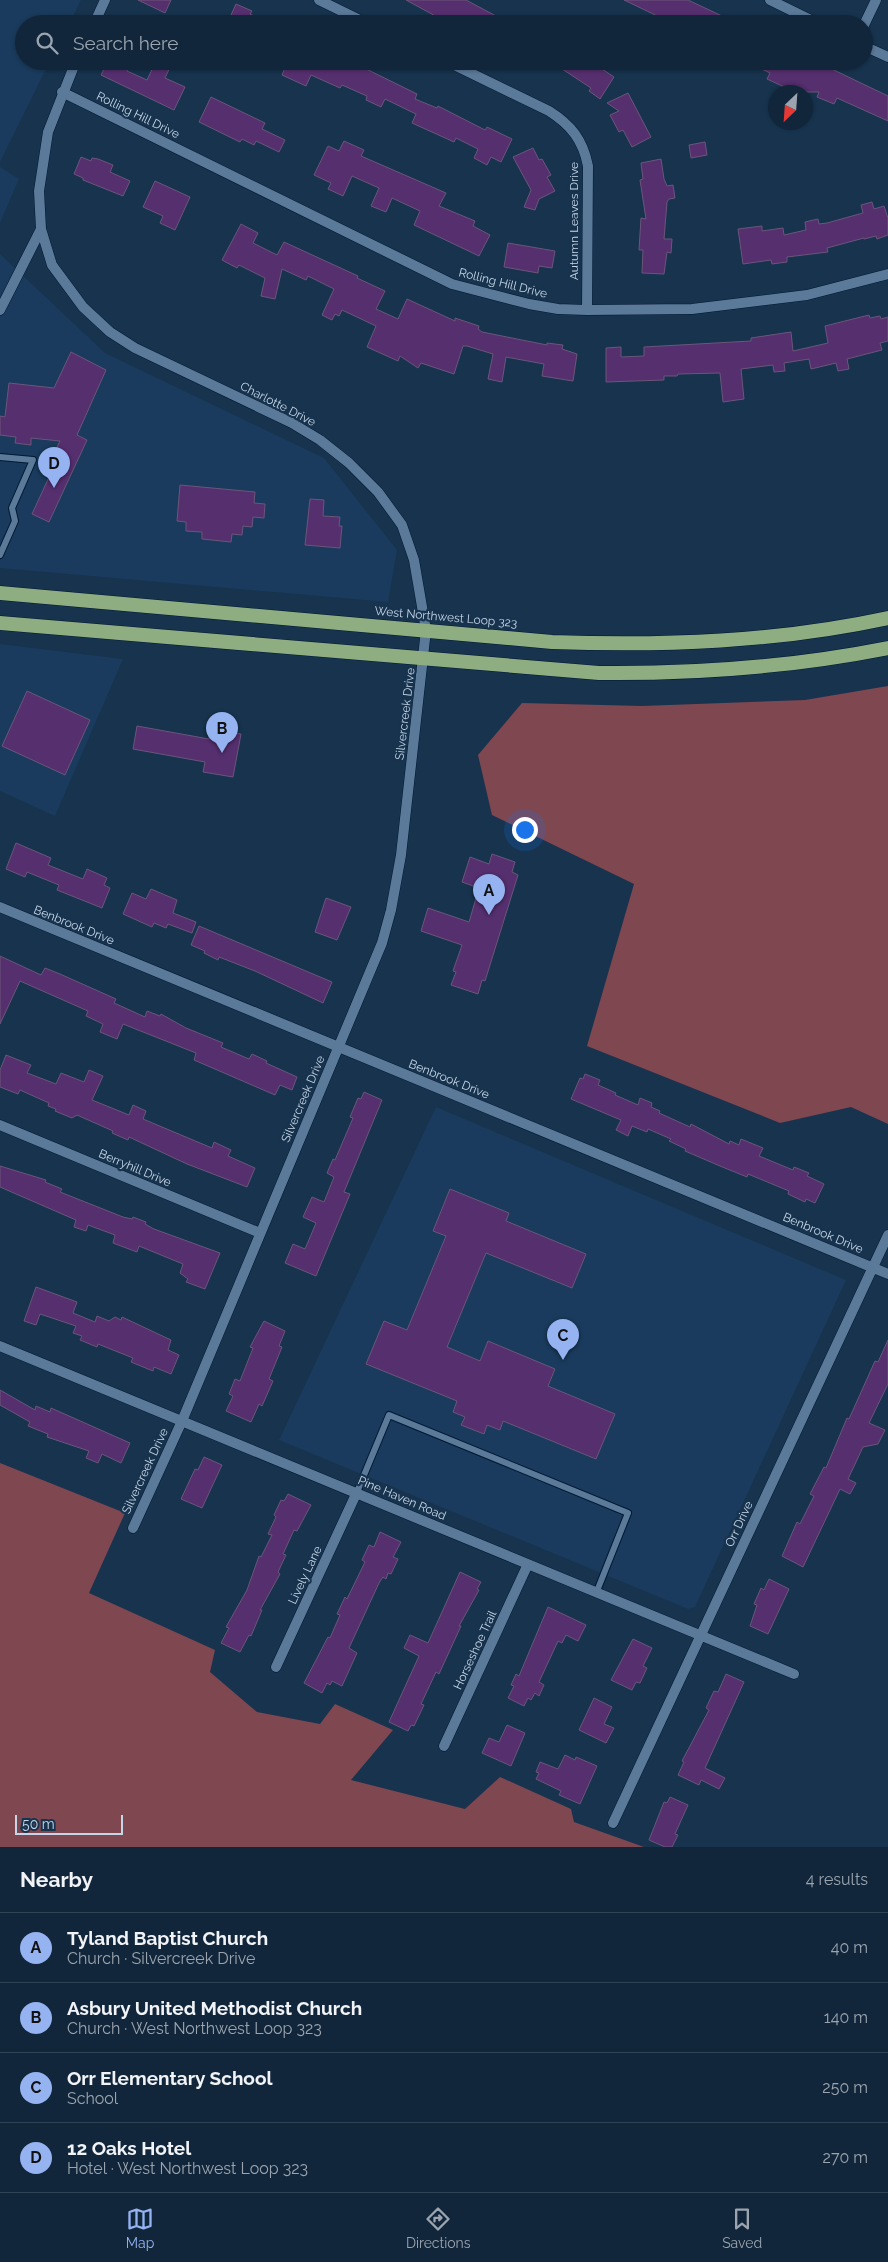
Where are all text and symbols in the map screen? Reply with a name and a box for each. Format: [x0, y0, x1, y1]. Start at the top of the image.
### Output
search box [15, 15, 873, 70]
icon: search [33, 29, 61, 57]
text: Search here [73, 32, 179, 54]
north arrow [768, 85, 813, 130]
street label: Rolling Hill Drive [94, 89, 182, 141]
street label: Autumn Leaves Drive [567, 162, 581, 280]
street label: Rolling Hill Drive [457, 265, 549, 301]
street label: Charlotte Drive [238, 379, 318, 429]
pin: D [38, 447, 70, 488]
street label: West Northwest Loop 323 [374, 604, 518, 630]
street label: Silvercreek Drive [392, 667, 418, 761]
pin: B [206, 712, 238, 753]
your location [512, 817, 538, 843]
pin: A [473, 874, 505, 915]
street label: Benbrook Drive [32, 902, 116, 948]
street label: Silvercreek Drive [278, 1053, 328, 1145]
street label: Benbrook Drive [407, 1056, 491, 1102]
street label: Berryhill Drive [97, 1146, 173, 1190]
street label: Benbrook Drive [781, 1210, 865, 1256]
pin: C [547, 1319, 579, 1360]
street label: Silvercreek Drive [119, 1426, 171, 1516]
street label: Pine Haven Road [356, 1473, 448, 1523]
street label: Orr Drive [722, 1499, 756, 1549]
street label: Lively Lane [285, 1544, 325, 1606]
street label: Horseshoe Trail [451, 1608, 500, 1692]
scale bar [15, 1812, 122, 1835]
text: 50 m [22, 1816, 55, 1832]
text: Nearby [20, 1867, 93, 1892]
text: 4 results [806, 1870, 868, 1889]
text: Tyland Baptist Church [67, 1927, 268, 1949]
text: A [31, 1938, 41, 1957]
text: 40 m [831, 1938, 868, 1957]
text: Church · Silvercreek Drive [67, 1949, 255, 1968]
text: Asbury United Methodist Church [67, 1997, 362, 2019]
text: B [31, 2008, 41, 2027]
text: 140 m [824, 2008, 868, 2027]
text: Church · West Northwest Loop 323 [67, 2019, 322, 2038]
text: Orr Elementary School [67, 2067, 272, 2089]
text: C [31, 2078, 41, 2097]
text: 250 m [822, 2078, 868, 2097]
text: School [67, 2089, 118, 2108]
text: 12 Oaks Hotel [67, 2137, 191, 2159]
text: D [30, 2148, 42, 2167]
text: 270 m [823, 2148, 868, 2167]
text: Hotel · West Northwest Loop 323 [67, 2159, 308, 2178]
tab: Map [126, 2205, 154, 2251]
tab: Directions [406, 2205, 471, 2251]
tab: Saved [722, 2205, 762, 2251]

